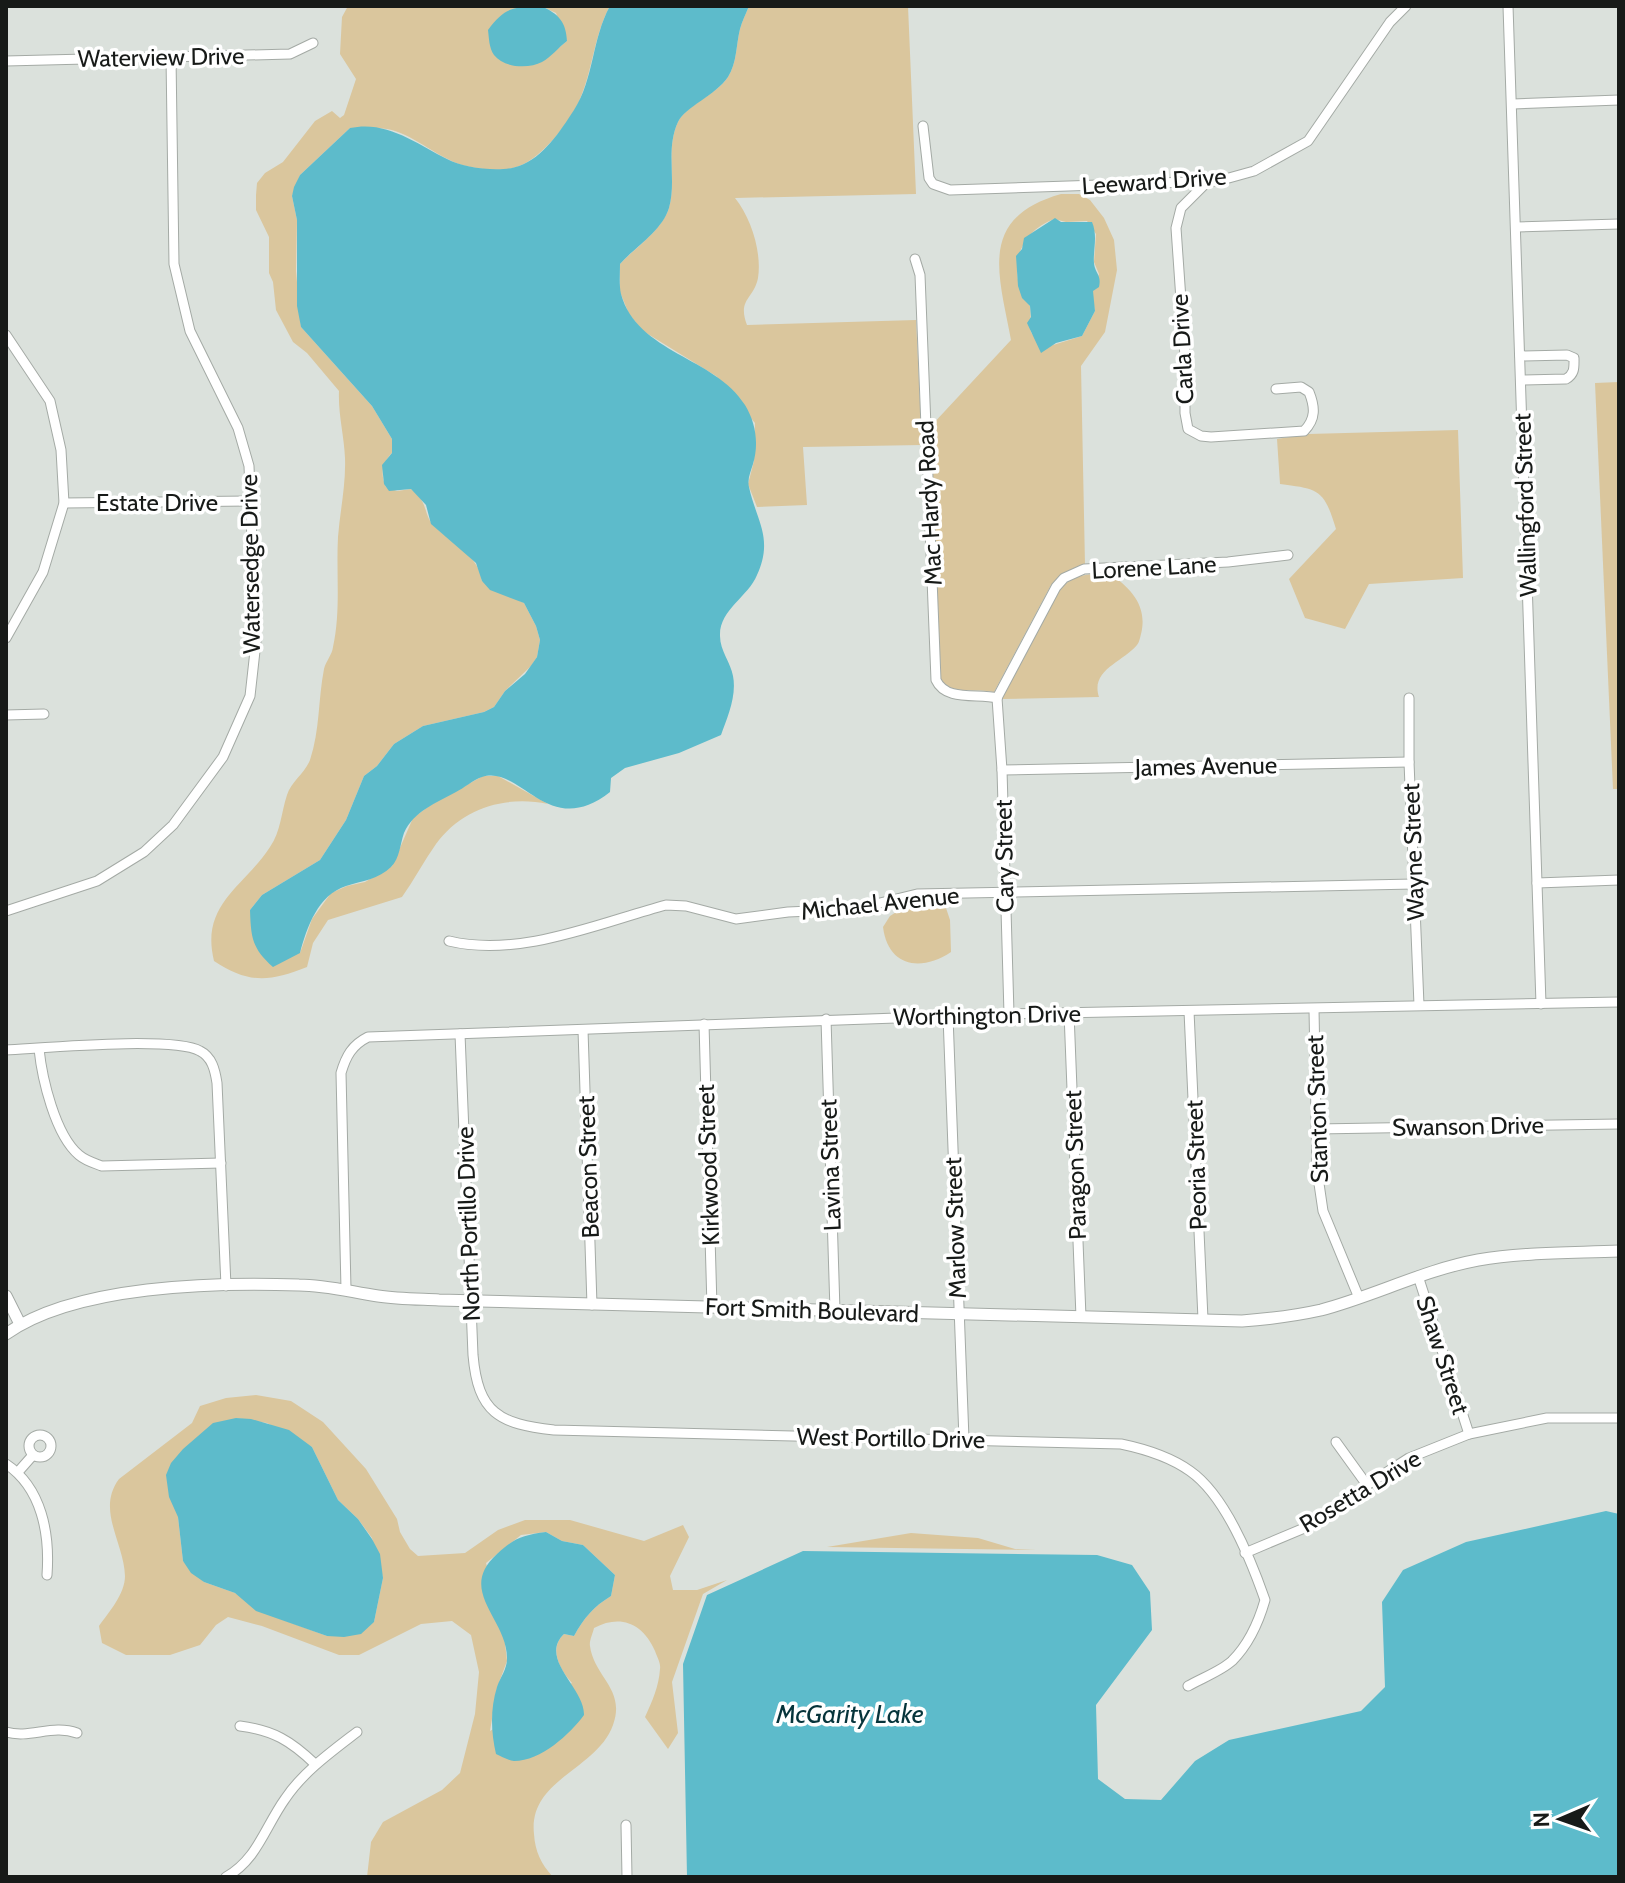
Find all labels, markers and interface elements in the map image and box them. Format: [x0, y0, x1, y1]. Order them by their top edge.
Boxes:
street label: Waterview Drive [77, 41, 245, 73]
street label: Leeward Drive [1081, 161, 1227, 201]
street label: Carla Drive [1165, 293, 1199, 405]
street label: Wallingford Street [1507, 413, 1543, 597]
street label: Mac Hardy Road [910, 420, 948, 586]
street label: Watersedge Drive [234, 474, 266, 654]
street label: Estate Drive [96, 488, 218, 517]
street label: Lorene Lane [1091, 549, 1217, 585]
street label: James Avenue [1134, 750, 1277, 782]
street label: Wayne Street [1396, 783, 1430, 921]
street label: Cary Street [989, 799, 1019, 913]
street label: Michael Avenue [799, 880, 961, 926]
street label: Worthington Drive [893, 999, 1081, 1031]
street label: Stanton Street [1300, 1034, 1334, 1184]
street label: Kirkwood Street [691, 1084, 725, 1246]
street label: Paragon Street [1058, 1090, 1092, 1240]
street label: Beacon Street [571, 1095, 605, 1239]
street label: Lavina Street [813, 1099, 847, 1231]
street label: Peoria Street [1179, 1099, 1213, 1231]
street label: Swanson Drive [1392, 1110, 1544, 1142]
street label: North Portillo Drive [450, 1126, 486, 1322]
street label: Marlow Street [938, 1157, 972, 1299]
street label: Fort Smith Boulevard [705, 1292, 919, 1328]
street label: Shaw Street [1410, 1292, 1476, 1418]
street label: West Portillo Drive [797, 1422, 985, 1454]
street label: Rosetta Drive [1294, 1443, 1426, 1539]
water label: McGarity Lake [775, 1698, 924, 1730]
north arrow [1521, 1779, 1601, 1859]
text: N [1528, 1811, 1555, 1828]

